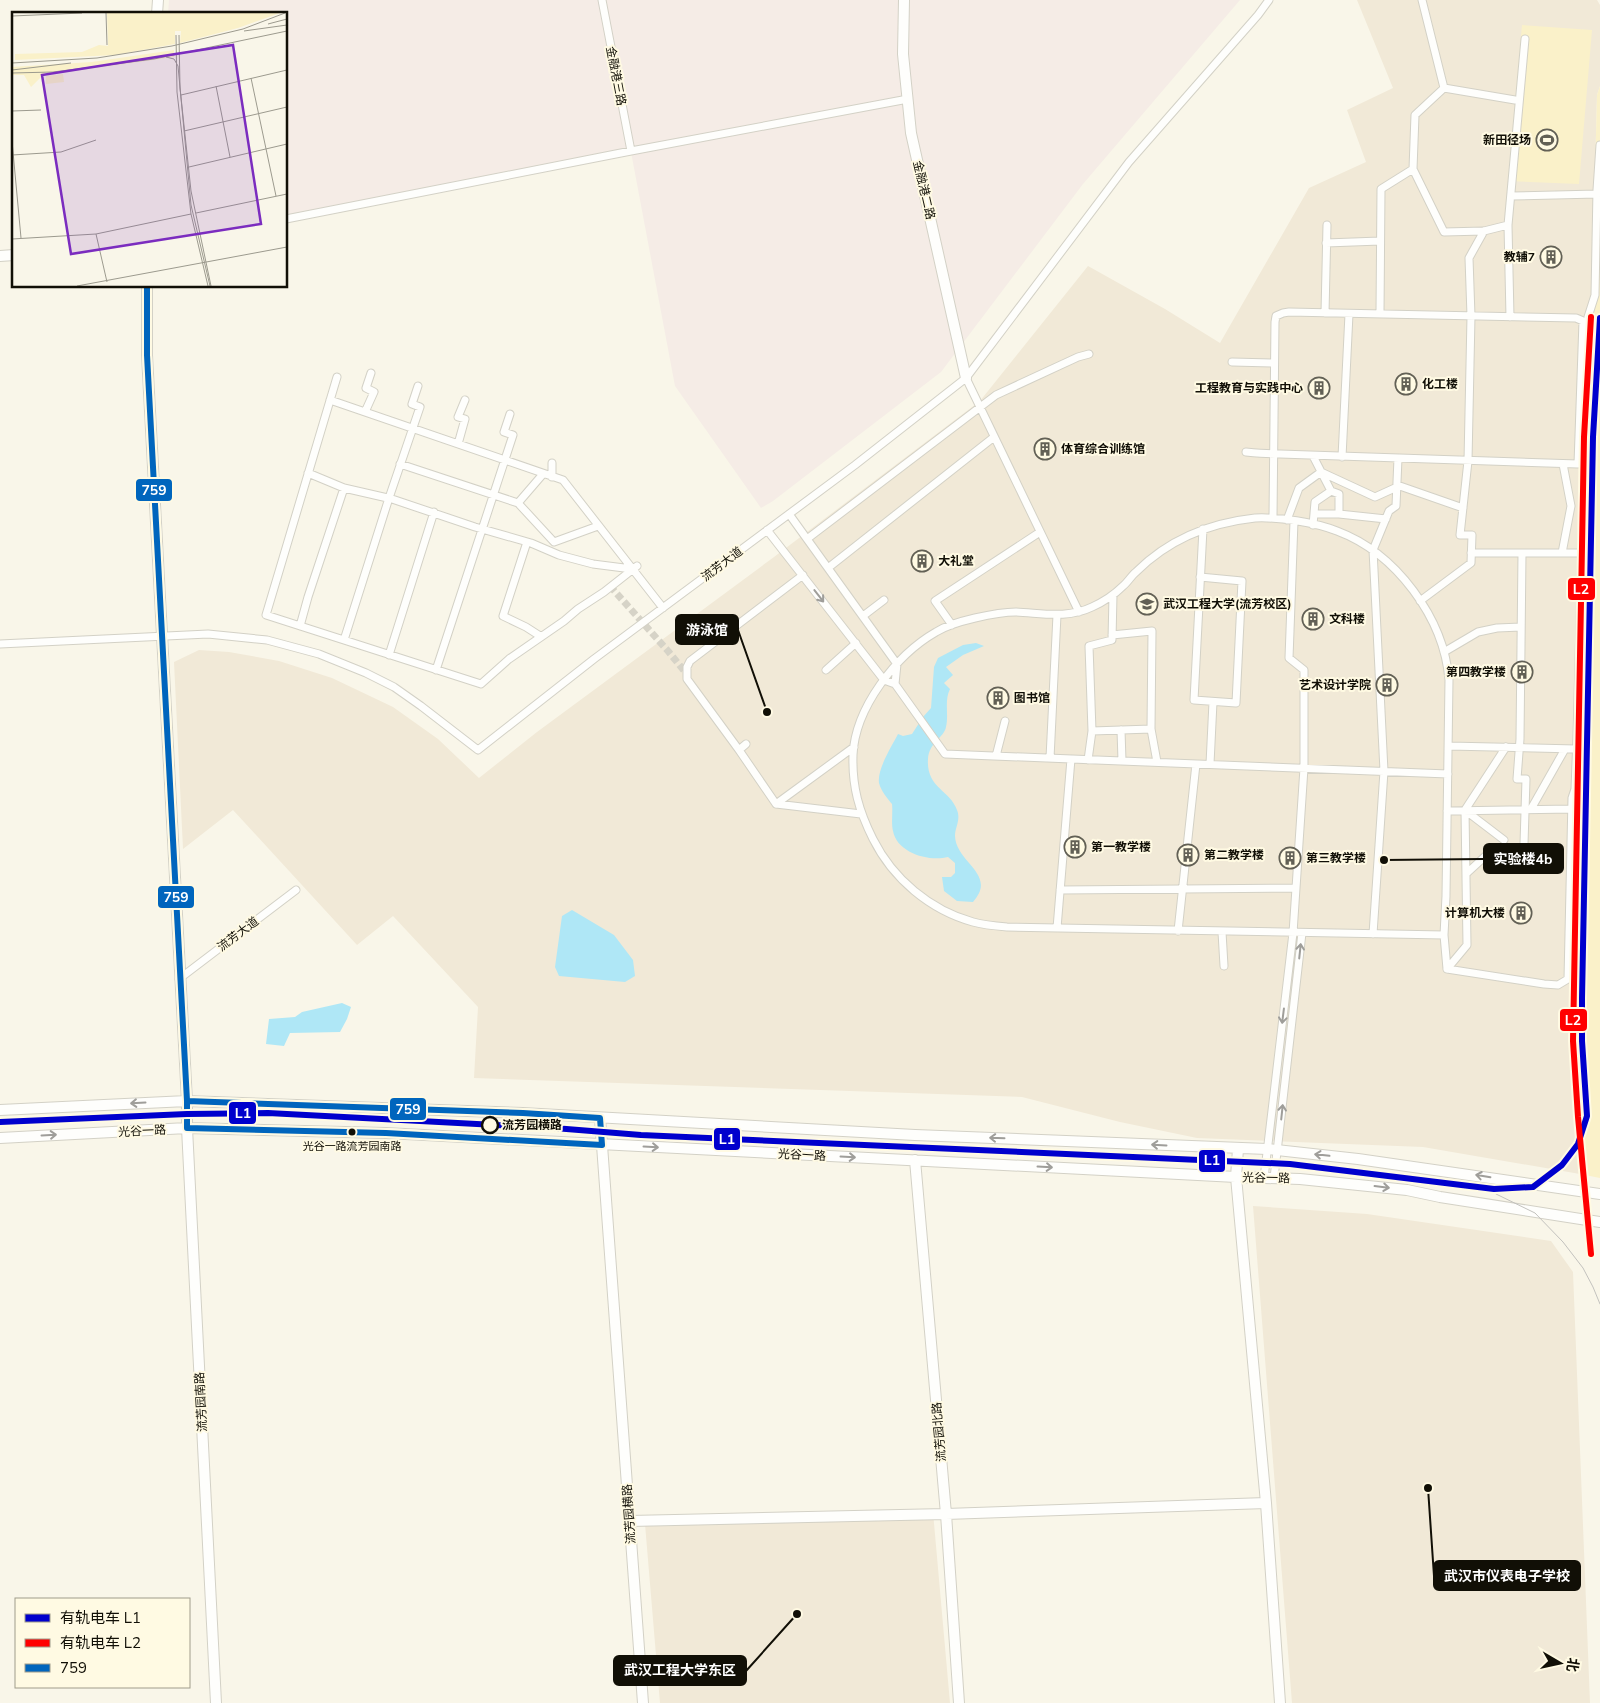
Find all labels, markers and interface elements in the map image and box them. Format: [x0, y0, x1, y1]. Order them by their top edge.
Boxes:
inset map [12, 12, 288, 288]
street label: 金融港三路 [602, 45, 630, 107]
sports icon: 新田径场 [1535, 128, 1559, 152]
place label: 新田径场 [1483, 132, 1531, 148]
street label: 金融港二路 [909, 159, 939, 221]
building icon: 教辅7 [1539, 245, 1563, 269]
place label: 教辅7 [1504, 249, 1535, 265]
building icon: 化工楼 [1394, 372, 1418, 396]
building icon: 工程教育与实践中心 [1307, 376, 1331, 400]
place label: 化工楼 [1422, 376, 1458, 392]
place label: 工程教育与实践中心 [1195, 380, 1303, 396]
building icon: 体育综合训练馆 [1033, 437, 1057, 461]
place label: 体育综合训练馆 [1061, 441, 1145, 457]
line badge: 759 [135, 478, 173, 502]
text: 759 [141, 481, 167, 500]
street label: 流芳大道 [698, 543, 746, 585]
building icon: 大礼堂 [910, 549, 934, 573]
place label: 大礼堂 [938, 553, 974, 569]
line badge: L2 [1567, 577, 1596, 601]
text: L2 [1573, 580, 1589, 599]
one-way arrow [814, 589, 824, 603]
school or university icon: 武汉工程大学(流芳校区) [1135, 592, 1159, 616]
place label: 武汉工程大学(流芳校区) [1163, 596, 1292, 612]
building icon: 文科楼 [1301, 607, 1325, 631]
place label: 文科楼 [1329, 611, 1365, 627]
callout: 游泳馆 [676, 615, 738, 644]
text: 游泳馆 [686, 621, 728, 640]
building icon: 第四教学楼 [1510, 660, 1534, 684]
place label: 第四教学楼 [1446, 664, 1506, 680]
building icon: 艺术设计学院 [1375, 673, 1399, 697]
place label: 艺术设计学院 [1299, 677, 1371, 693]
building icon: 图书馆 [986, 686, 1010, 710]
place label: 图书馆 [1014, 690, 1050, 706]
building icon: 第一教学楼 [1063, 835, 1087, 859]
place label: 第一教学楼 [1091, 839, 1151, 855]
building icon: 第二教学楼 [1176, 843, 1200, 867]
callout: 实验楼4b [1484, 844, 1563, 873]
building icon: 第三教学楼 [1278, 846, 1302, 870]
place label: 第二教学楼 [1204, 847, 1264, 863]
place label: 第三教学楼 [1306, 850, 1366, 866]
text: 实验楼4b [1494, 850, 1552, 869]
line badge: 759 [157, 885, 195, 909]
text: 759 [163, 888, 189, 907]
building icon: 计算机大楼 [1509, 901, 1533, 925]
place label: 计算机大楼 [1445, 905, 1505, 921]
street label: 流芳大道 [214, 913, 262, 955]
one-way arrow [1295, 943, 1305, 959]
one-way arrow [1278, 1008, 1288, 1024]
line badge: L2 [1559, 1008, 1588, 1032]
text: L2 [1565, 1011, 1581, 1030]
line badge: 759 [389, 1097, 427, 1121]
one-way arrow [131, 1099, 147, 1108]
text: 759 [395, 1100, 421, 1119]
line badge: L1 [228, 1101, 257, 1125]
text: L1 [235, 1104, 251, 1123]
one-way arrow [1277, 1104, 1287, 1120]
marker: 流芳园横路 [481, 1116, 499, 1134]
place label: 流芳园横路 [502, 1117, 562, 1133]
street label: 光谷一路 [118, 1122, 166, 1140]
marker: 光谷一路流芳园南路 [347, 1127, 357, 1137]
line badge: L1 [713, 1127, 741, 1151]
text: L1 [719, 1130, 735, 1149]
one-way arrow [40, 1131, 56, 1140]
one-way arrow [989, 1133, 1006, 1143]
place label: 光谷一路流芳园南路 [303, 1139, 402, 1154]
one-way arrow [1152, 1141, 1168, 1150]
one-way arrow [643, 1143, 659, 1152]
street label: 光谷一路 [778, 1146, 826, 1164]
line badge: L1 [1198, 1149, 1226, 1173]
one-way arrow [1314, 1150, 1330, 1160]
text: L1 [1204, 1151, 1220, 1170]
one-way arrow [840, 1152, 856, 1162]
one-way arrow [1037, 1163, 1053, 1172]
street label: 光谷一路 [1242, 1170, 1290, 1186]
one-way arrow [1475, 1171, 1491, 1181]
one-way arrow [1374, 1182, 1390, 1192]
street label: 流芳园南路 [191, 1372, 211, 1432]
street label: 流芳园北路 [928, 1401, 950, 1463]
street label: 流芳园横路 [619, 1484, 639, 1544]
callout: 武汉市仪表电子学校 [1434, 1561, 1580, 1590]
text: 武汉市仪表电子学校 [1444, 1567, 1570, 1586]
legend [15, 1598, 190, 1688]
text: 有轨电车 L1 [60, 1608, 141, 1628]
text: 有轨电车 L2 [60, 1633, 141, 1653]
north arrow [1535, 1638, 1585, 1688]
callout: 武汉工程大学东区 [614, 1656, 746, 1685]
text: 北 [1562, 1657, 1583, 1673]
text: 759 [60, 1658, 87, 1678]
text: 武汉工程大学东区 [624, 1661, 736, 1680]

